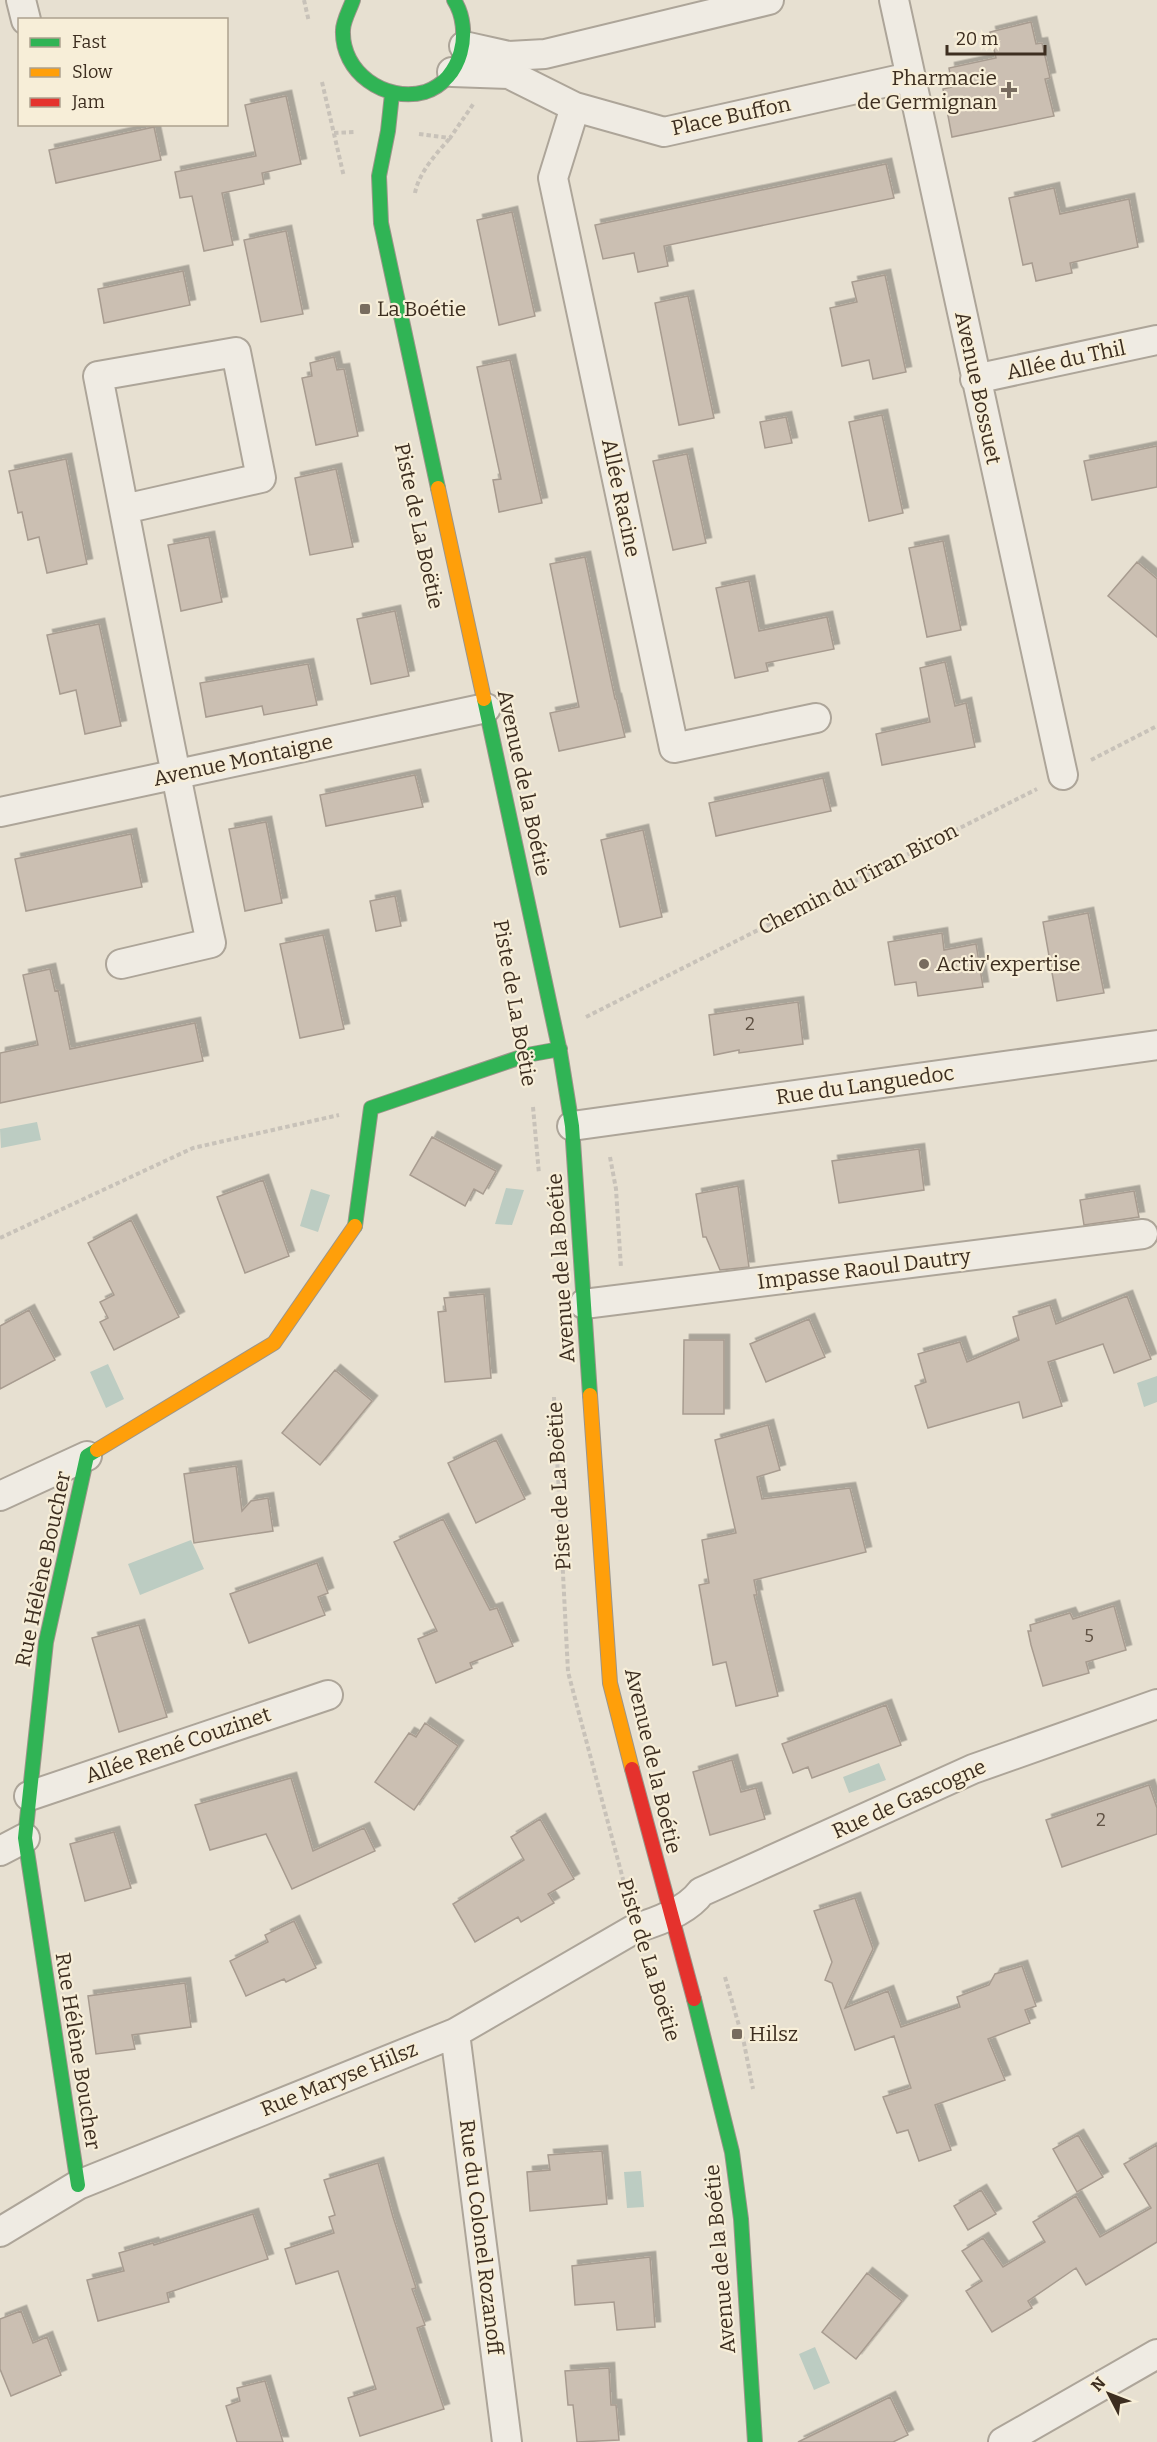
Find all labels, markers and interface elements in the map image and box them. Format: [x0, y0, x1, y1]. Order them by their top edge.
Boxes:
legend [18, 18, 228, 126]
scale bar [947, 18, 1044, 56]
text: 20 m [956, 28, 998, 50]
text: Fast [72, 31, 107, 53]
text: Slow [72, 61, 113, 83]
place label: Pharmacie de Germignan [857, 65, 997, 115]
marker: Pharmacie de Germignan [1002, 83, 1016, 97]
text: Jam [71, 91, 105, 113]
street label: Place Buffon [669, 91, 793, 141]
place label: La Boétie [377, 296, 466, 322]
marker: La Boétie [358, 302, 372, 316]
street label: Avenue Bossuet [949, 309, 1007, 467]
street label: Allée du Thil [1004, 335, 1128, 385]
street label: Allée Racine [596, 436, 646, 560]
street label: Piste de La Boëtie [389, 441, 449, 611]
street label: Avenue de la Boétie [492, 687, 556, 879]
street label: Avenue Montaigne [151, 728, 335, 792]
street label: Chemin du Tiran Biron [754, 817, 962, 941]
street label: Piste de La Boëtie [488, 918, 542, 1088]
place label: Activ'expertise [936, 951, 1081, 977]
marker: Activ'expertise [917, 957, 931, 971]
house number: 2 [745, 1013, 755, 1035]
street label: Rue du Languedoc [774, 1060, 956, 1110]
street label: Avenue de la Boétie [541, 1172, 581, 1364]
street label: Impasse Raoul Dautry [756, 1243, 973, 1295]
street label: Piste de La Boëtie [542, 1401, 576, 1571]
street label: Rue Hélène Boucher [10, 1469, 76, 1669]
house number: 5 [1084, 1625, 1094, 1647]
street label: Avenue de la Boétie [619, 1666, 687, 1856]
street label: Allée René Couzinet [82, 1701, 274, 1789]
street label: Rue de Gascogne [828, 1753, 990, 1845]
house number: 2 [1096, 1809, 1106, 1831]
street label: Piste de La Boëtie [612, 1875, 686, 2045]
street label: Rue Hélène Boucher [50, 1951, 106, 2151]
place label: Hilsz [749, 2021, 798, 2047]
marker: Hilsz [730, 2027, 744, 2041]
street label: Rue Maryse Hilsz [257, 2036, 421, 2122]
street label: Rue du Colonel Rozanoff [454, 2118, 509, 2358]
street label: Avenue de la Boétie [699, 2163, 741, 2355]
north arrow [1079, 2364, 1139, 2424]
text: N [1087, 2373, 1109, 2395]

